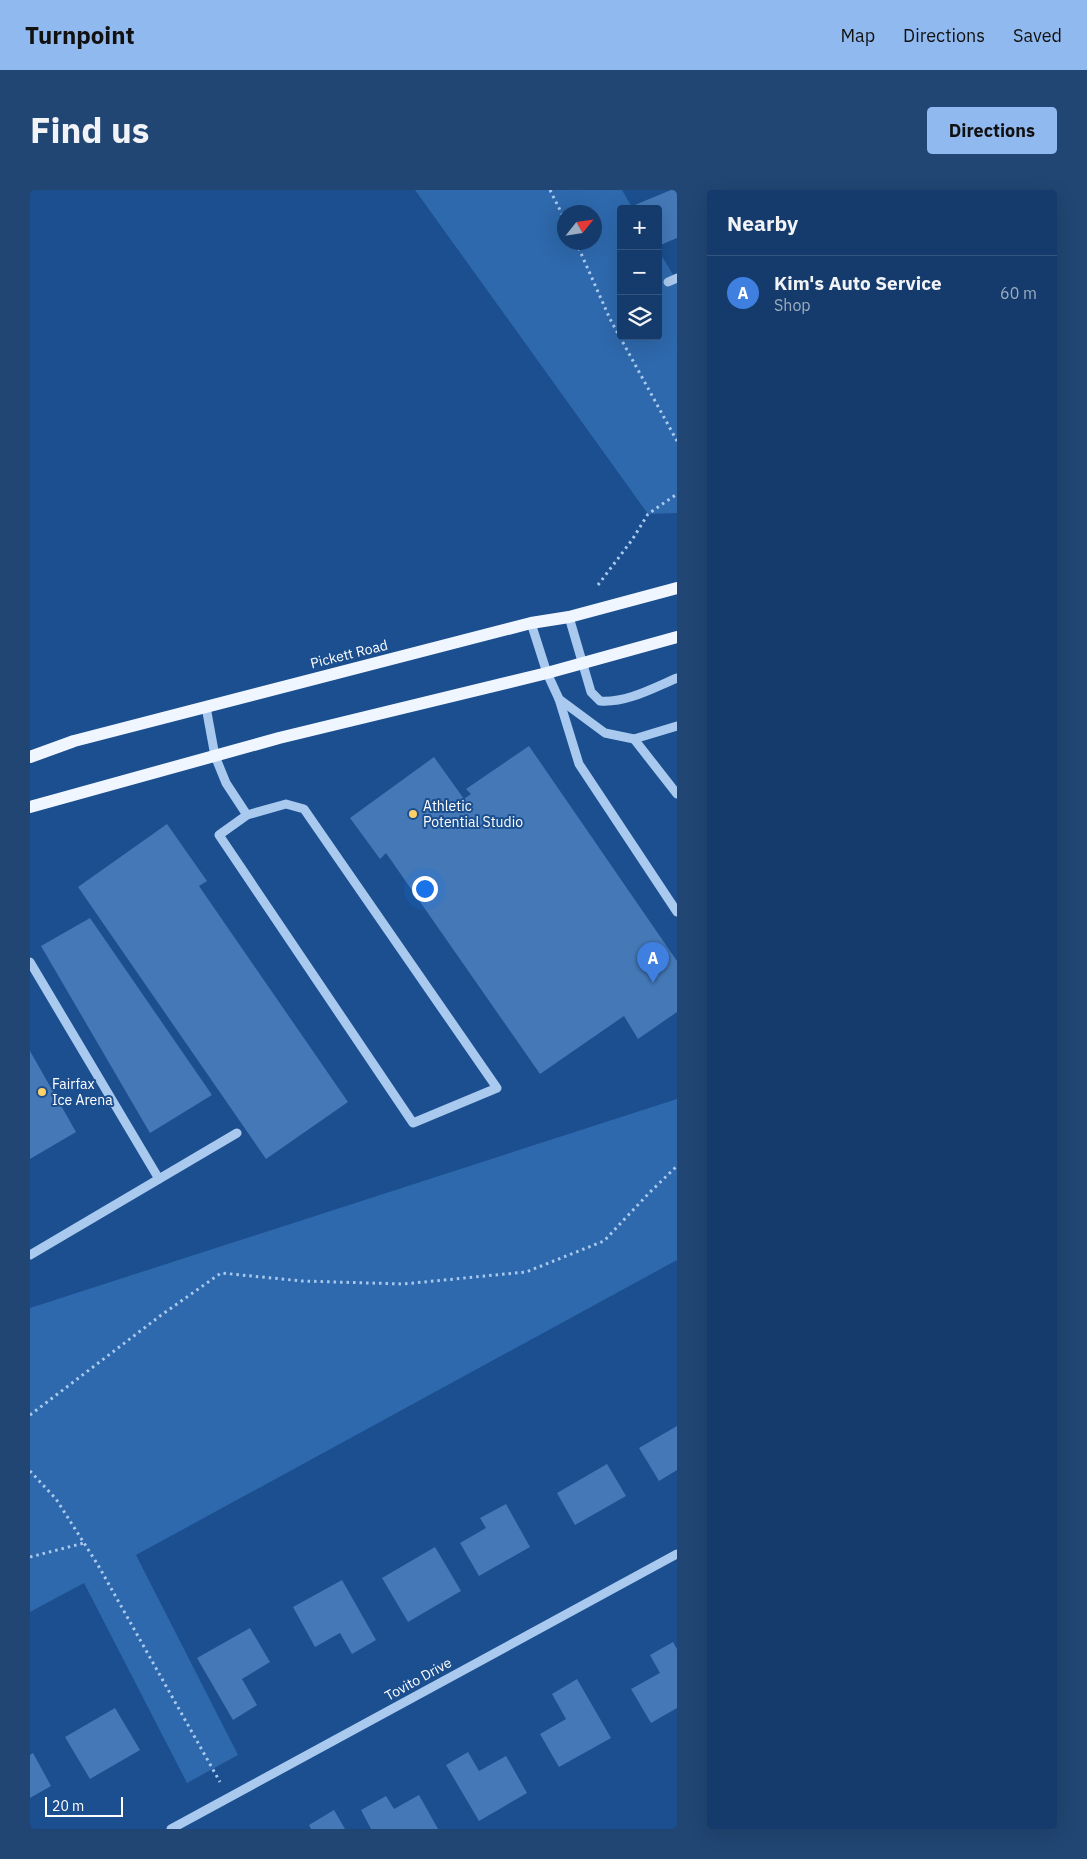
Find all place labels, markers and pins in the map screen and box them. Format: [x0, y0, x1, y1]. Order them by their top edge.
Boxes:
place label: Athletic Potential Studio [423, 797, 523, 831]
marker: Athletic Potential Studio [407, 808, 419, 820]
pin: A [637, 942, 669, 983]
place label: Fairfax Ice Arena [52, 1075, 113, 1109]
marker: Fairfax Ice Arena [36, 1086, 48, 1098]

